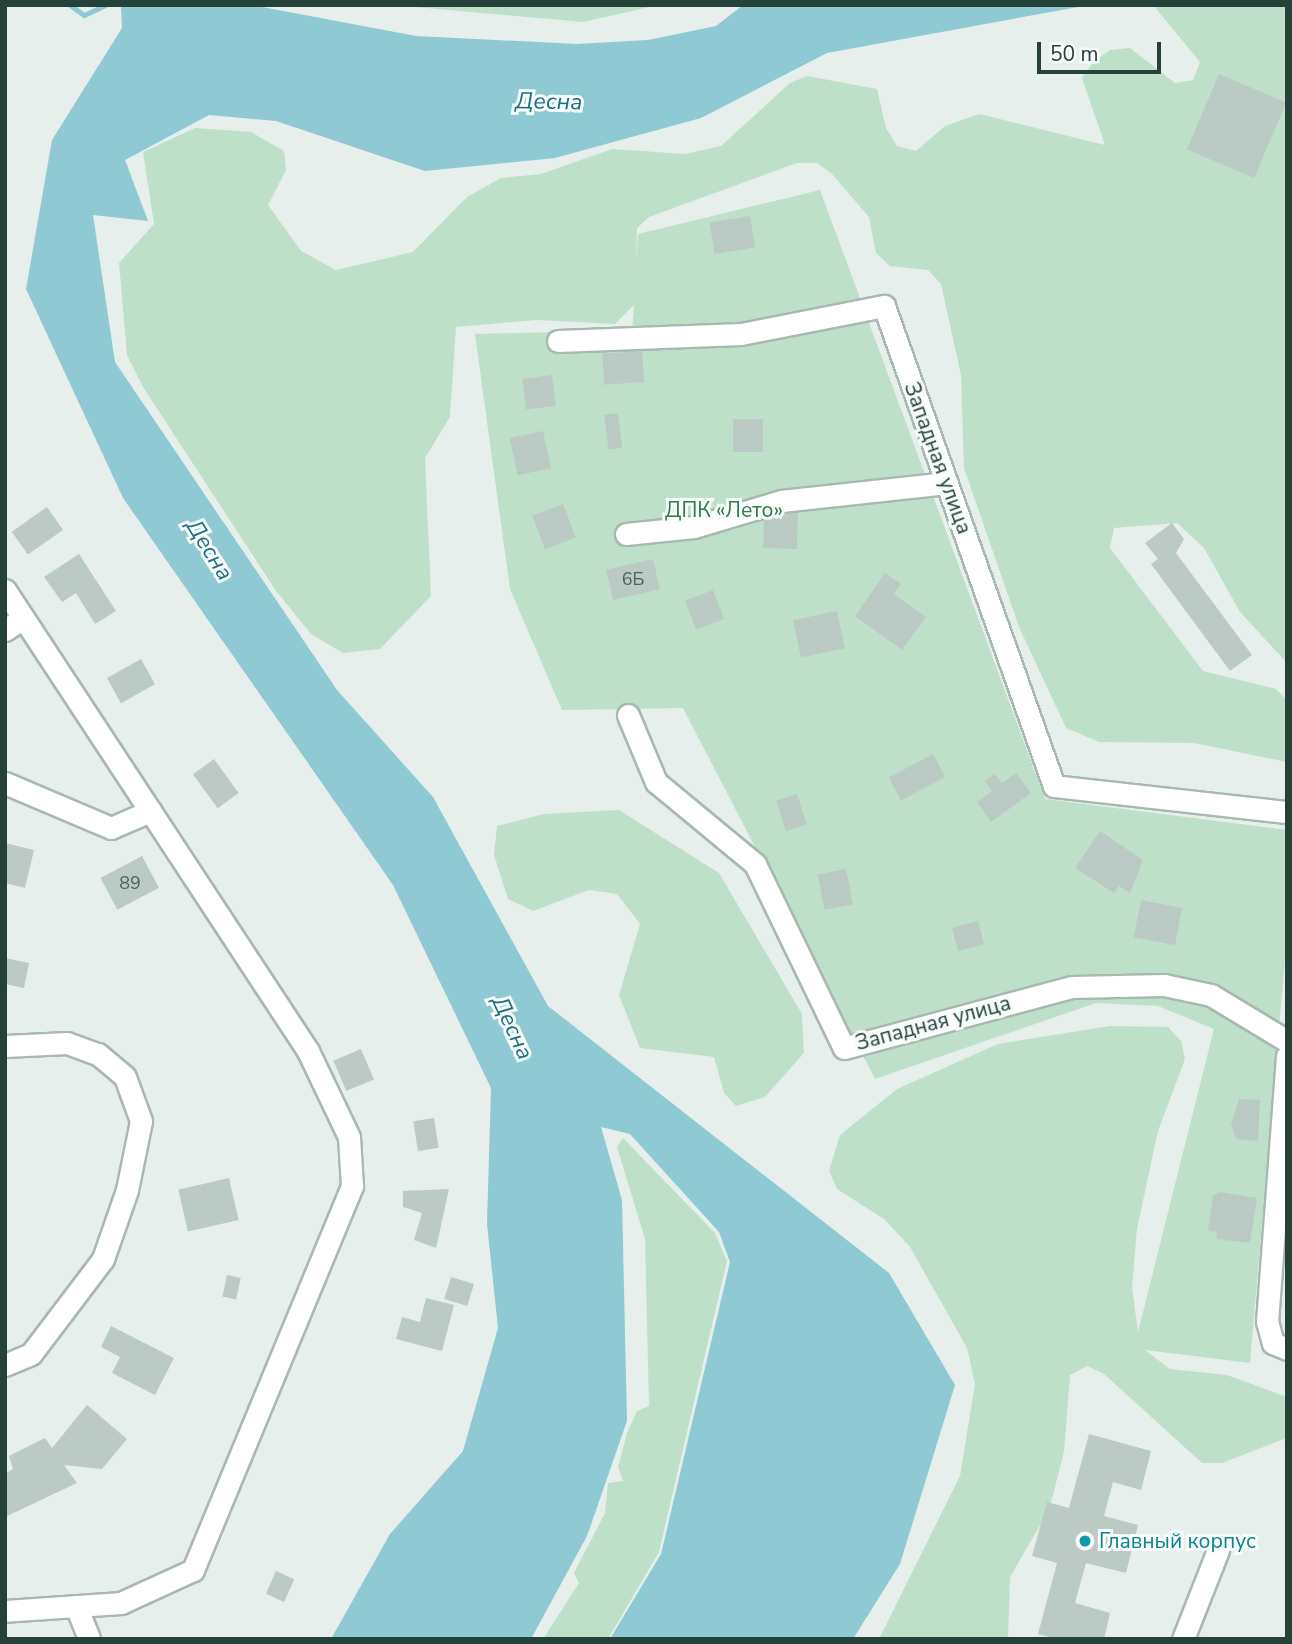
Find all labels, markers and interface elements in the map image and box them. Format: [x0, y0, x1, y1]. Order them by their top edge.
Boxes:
scale bar [1040, 28, 1164, 72]
text: 50 m [1050, 40, 1099, 68]
water label: Десна [515, 88, 583, 116]
street label: Западная улица [899, 379, 977, 537]
park label: ДПК «Лето» [665, 497, 783, 523]
water label: Десна [180, 514, 238, 586]
house number: 6Б [622, 568, 644, 590]
house number: 89 [119, 872, 141, 894]
street label: Западная улица [853, 990, 1013, 1056]
water label: Десна [485, 992, 539, 1064]
place label: Главный корпус [1099, 1528, 1256, 1554]
marker: Главный корпус [1077, 1533, 1093, 1549]

